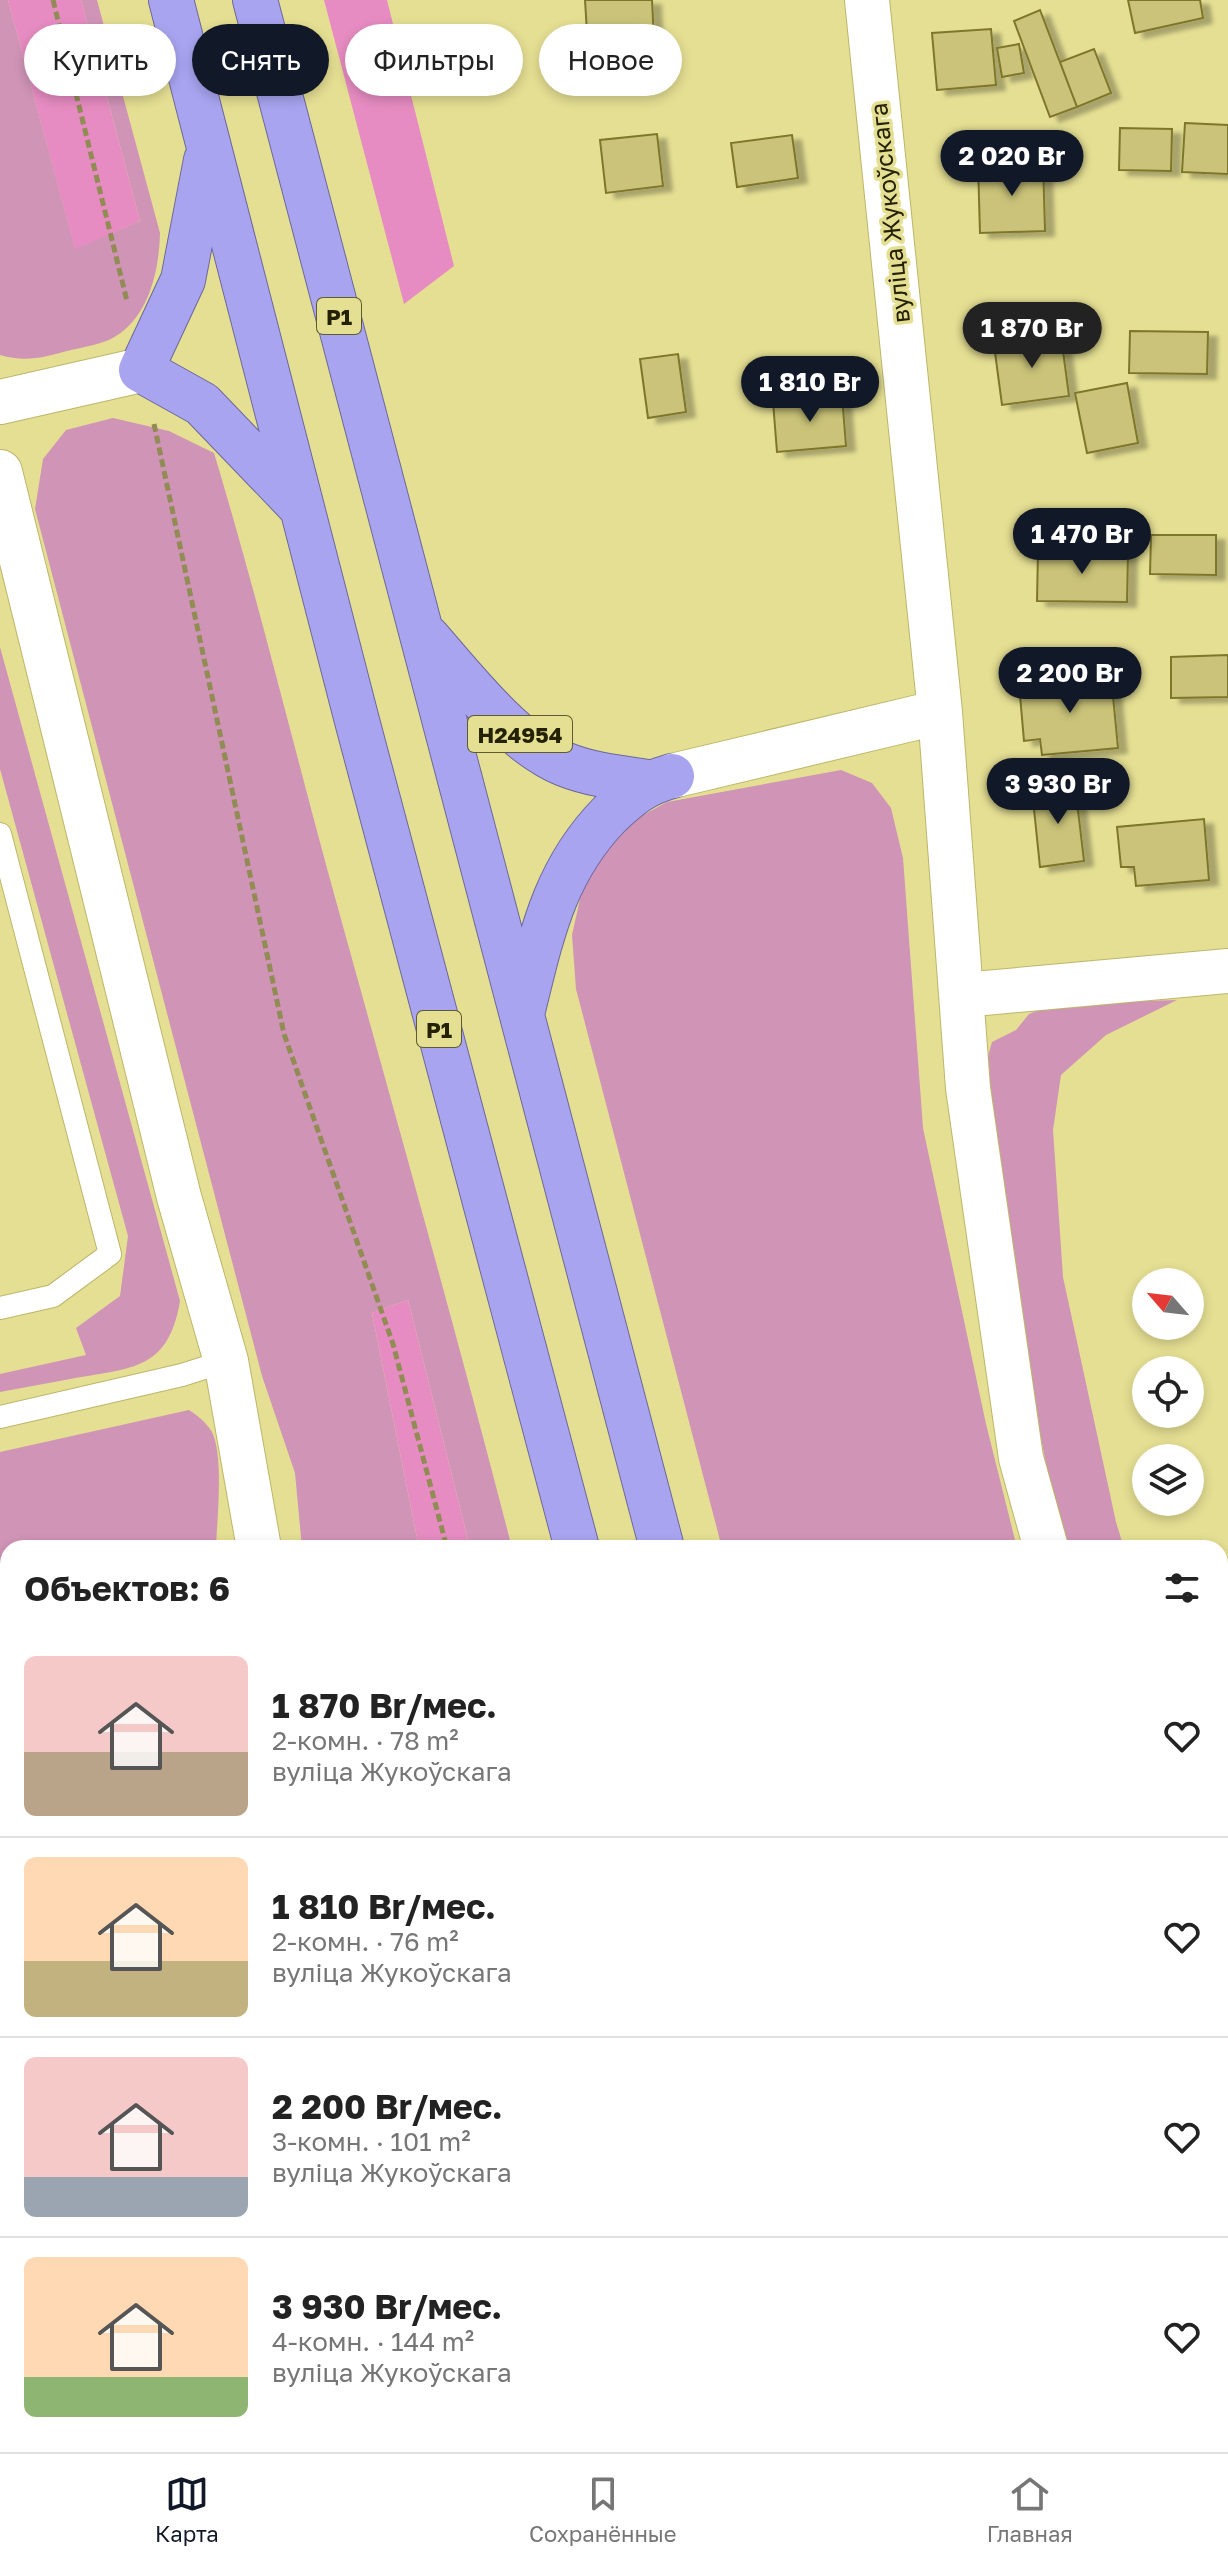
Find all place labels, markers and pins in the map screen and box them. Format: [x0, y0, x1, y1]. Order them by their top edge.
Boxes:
pin: 2 020 Br [929, 130, 1095, 198]
pin: 1 870 Br [949, 302, 1115, 370]
pin: 1 810 Br [727, 356, 893, 424]
pin: 1 470 Br [999, 508, 1165, 576]
pin: 2 200 Br [987, 647, 1153, 715]
pin: 3 930 Br [975, 758, 1141, 826]

